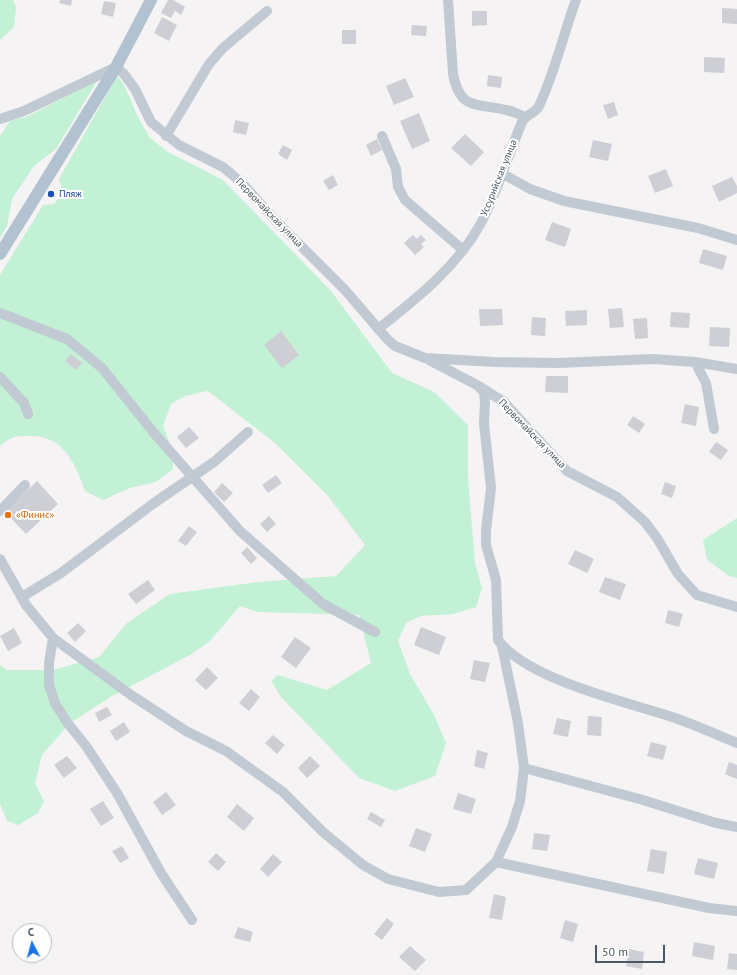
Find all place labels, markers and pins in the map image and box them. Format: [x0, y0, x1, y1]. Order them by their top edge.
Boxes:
place label: Пляж [59, 188, 82, 200]
marker: Пляж [46, 189, 56, 199]
place label: «Финис» [16, 509, 54, 521]
marker: «Финис» [3, 510, 13, 520]

